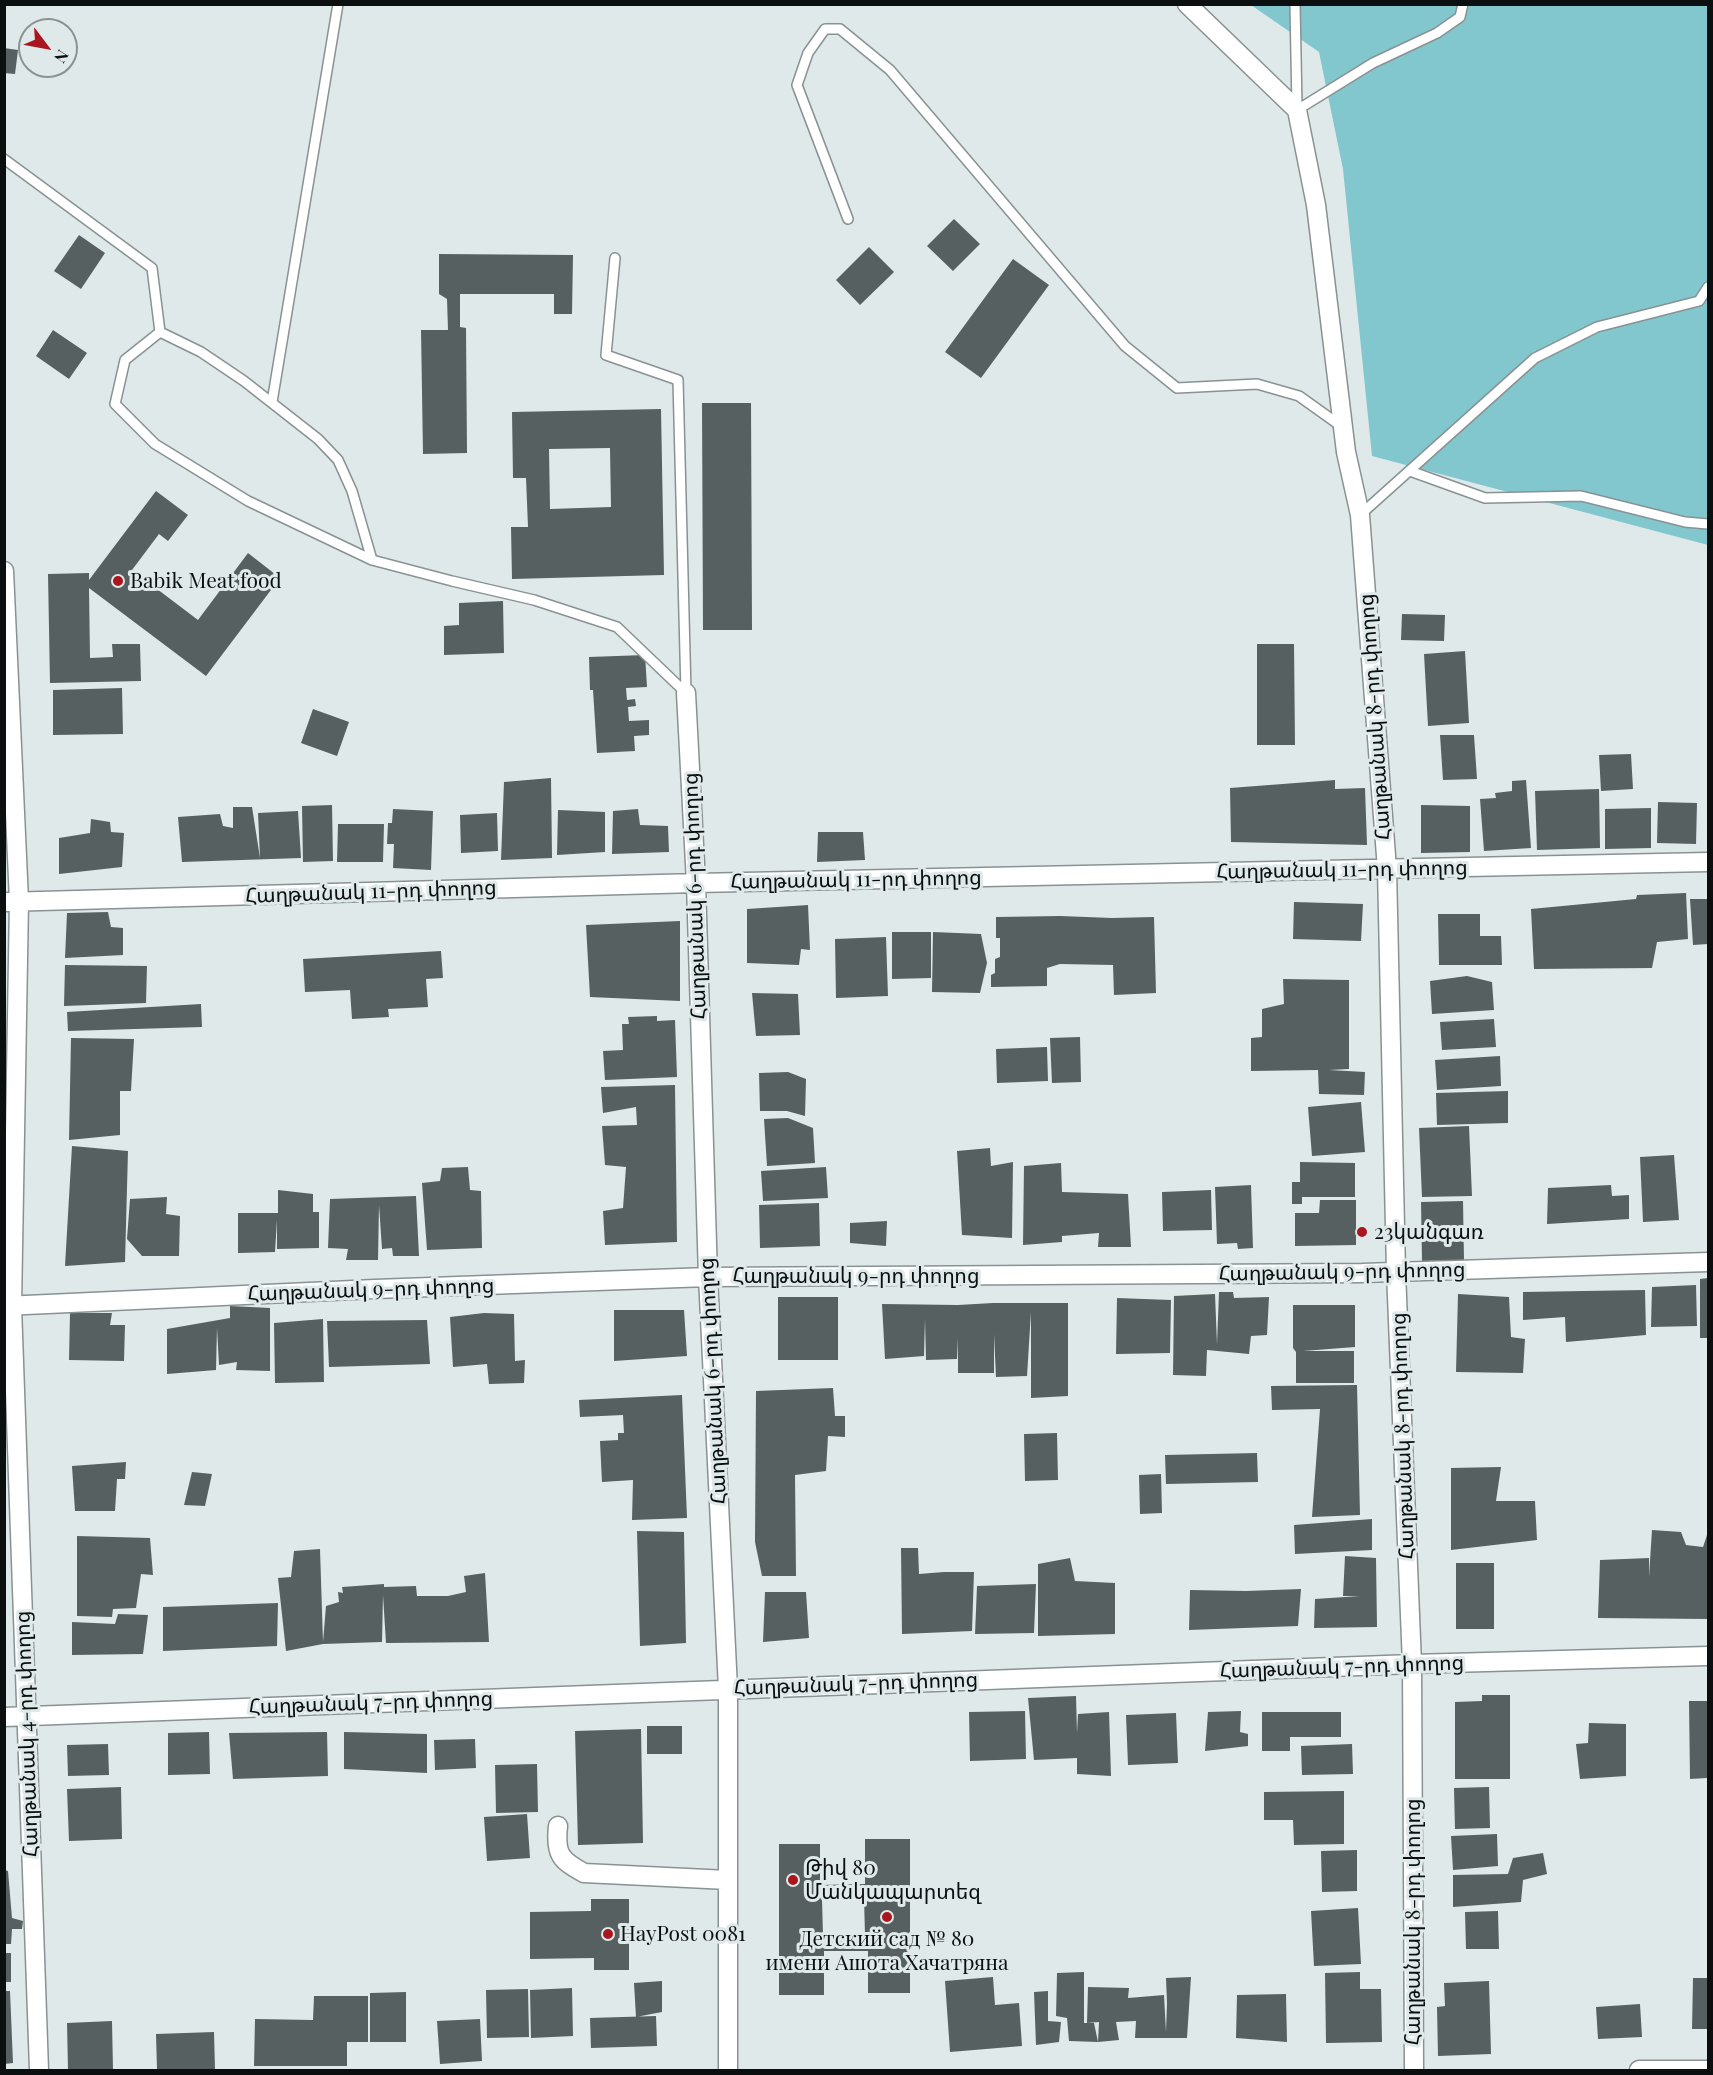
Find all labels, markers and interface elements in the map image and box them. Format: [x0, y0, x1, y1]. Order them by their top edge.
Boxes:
north arrow [18, 18, 78, 78]
text: N [50, 46, 74, 67]
place label: Babik Meat food [130, 568, 282, 594]
marker: Babik Meat food [111, 574, 125, 588]
street label: Հաղթանակ 8-րդ փողոց [1354, 593, 1396, 841]
street label: Հաղթանակ 6-րդ փողոց [678, 772, 712, 1020]
street label: Հաղթանակ 11-րդ փողոց [1216, 855, 1468, 885]
street label: Հաղթանակ 11-րդ փողոց [730, 865, 982, 895]
street label: Հաղթանակ 11-րդ փողոց [245, 875, 497, 909]
place label: 23կանգառ [1374, 1219, 1484, 1245]
marker: 23կանգառ [1355, 1225, 1369, 1239]
street label: Հաղթանակ 6-րդ փողոց [694, 1257, 732, 1505]
street label: Հաղթանակ 9-րդ փողոց [1218, 1257, 1466, 1287]
street label: Հաղթանակ 9-րդ փողոց [733, 1263, 979, 1289]
street label: Հաղթանակ 9-րդ փողոց [247, 1273, 495, 1307]
street label: Հաղթանակ 8-րդ փողոց [1386, 1312, 1420, 1560]
street label: Հաղթանակ 4-րդ փողոց [10, 1610, 44, 1858]
street label: Հաղթանակ 7-րդ փողոց [1219, 1650, 1465, 1684]
street label: Հաղթանակ 7-րդ փողոց [733, 1667, 979, 1701]
street label: Հաղթանակ 7-րդ փողոց [248, 1686, 494, 1720]
street label: Հաղթանակ 8-րդ փողոց [1400, 1798, 1426, 2046]
place label: Թիվ 80 Մանկապարտեզ [805, 1855, 981, 1905]
marker: Թիվ 80 Մանկապարտեզ [786, 1873, 800, 1887]
marker: Детский сад № 80 имени Ашота Хачатряна [880, 1910, 894, 1924]
place label: HayPost 0081 [620, 1921, 746, 1947]
place label: Детский сад № 80 имени Ашота Хачатряна [765, 1926, 1009, 1976]
marker: HayPost 0081 [601, 1927, 615, 1941]

